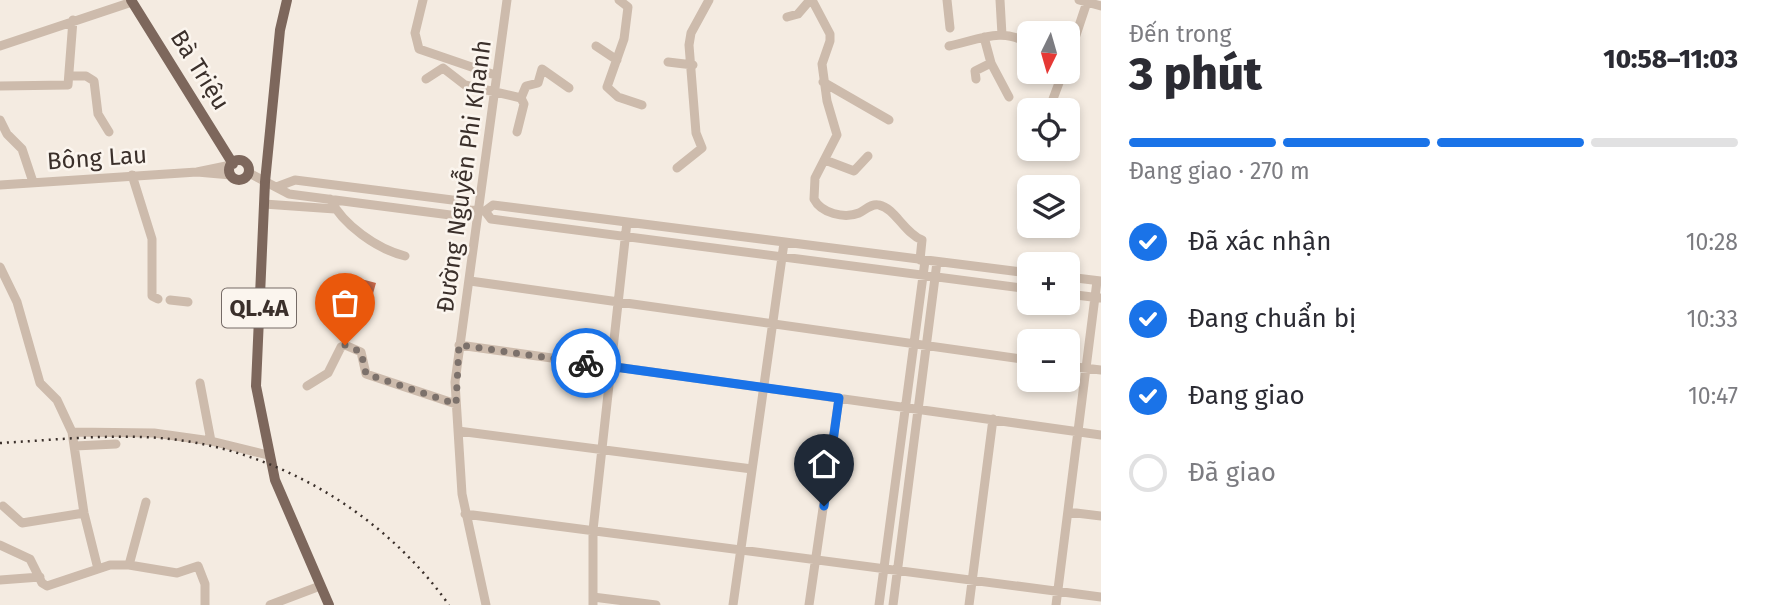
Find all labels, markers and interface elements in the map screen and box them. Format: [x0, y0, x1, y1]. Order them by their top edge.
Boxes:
text: Đến trong [1129, 20, 1232, 48]
north arrow [1017, 21, 1080, 84]
map controls [1017, 21, 1080, 392]
street label: Bà Triệu [165, 25, 235, 115]
street label: Đường Nguyễn Phi Khanh [431, 38, 497, 314]
text: 10:58–11:03 [1603, 44, 1738, 75]
text: 3 phút [1129, 46, 1262, 101]
button: locate [1017, 98, 1080, 161]
street label: Bông Lau [46, 141, 148, 175]
text: Đang giao · 270 m [1129, 157, 1310, 185]
button: layers [1017, 175, 1080, 238]
icon: check [1129, 223, 1167, 261]
text: Đã xác nhận [1188, 226, 1331, 257]
text: 10:28 [1686, 228, 1738, 256]
button: + [1017, 252, 1080, 315]
pin [315, 273, 375, 345]
icon: bag [326, 284, 364, 322]
road number: QL.4A [222, 288, 296, 328]
icon: check [1129, 300, 1167, 338]
text: Đang chuẩn bị [1188, 303, 1356, 334]
text: 10:33 [1687, 305, 1738, 333]
courier [551, 328, 621, 398]
button: − [1017, 329, 1080, 392]
icon: bike [567, 344, 605, 382]
icon: check [1129, 377, 1167, 415]
text: Đang giao [1188, 380, 1305, 411]
text: 10:47 [1688, 382, 1738, 410]
pin [794, 434, 854, 506]
icon: home [805, 445, 843, 483]
text: Đã giao [1188, 457, 1276, 488]

